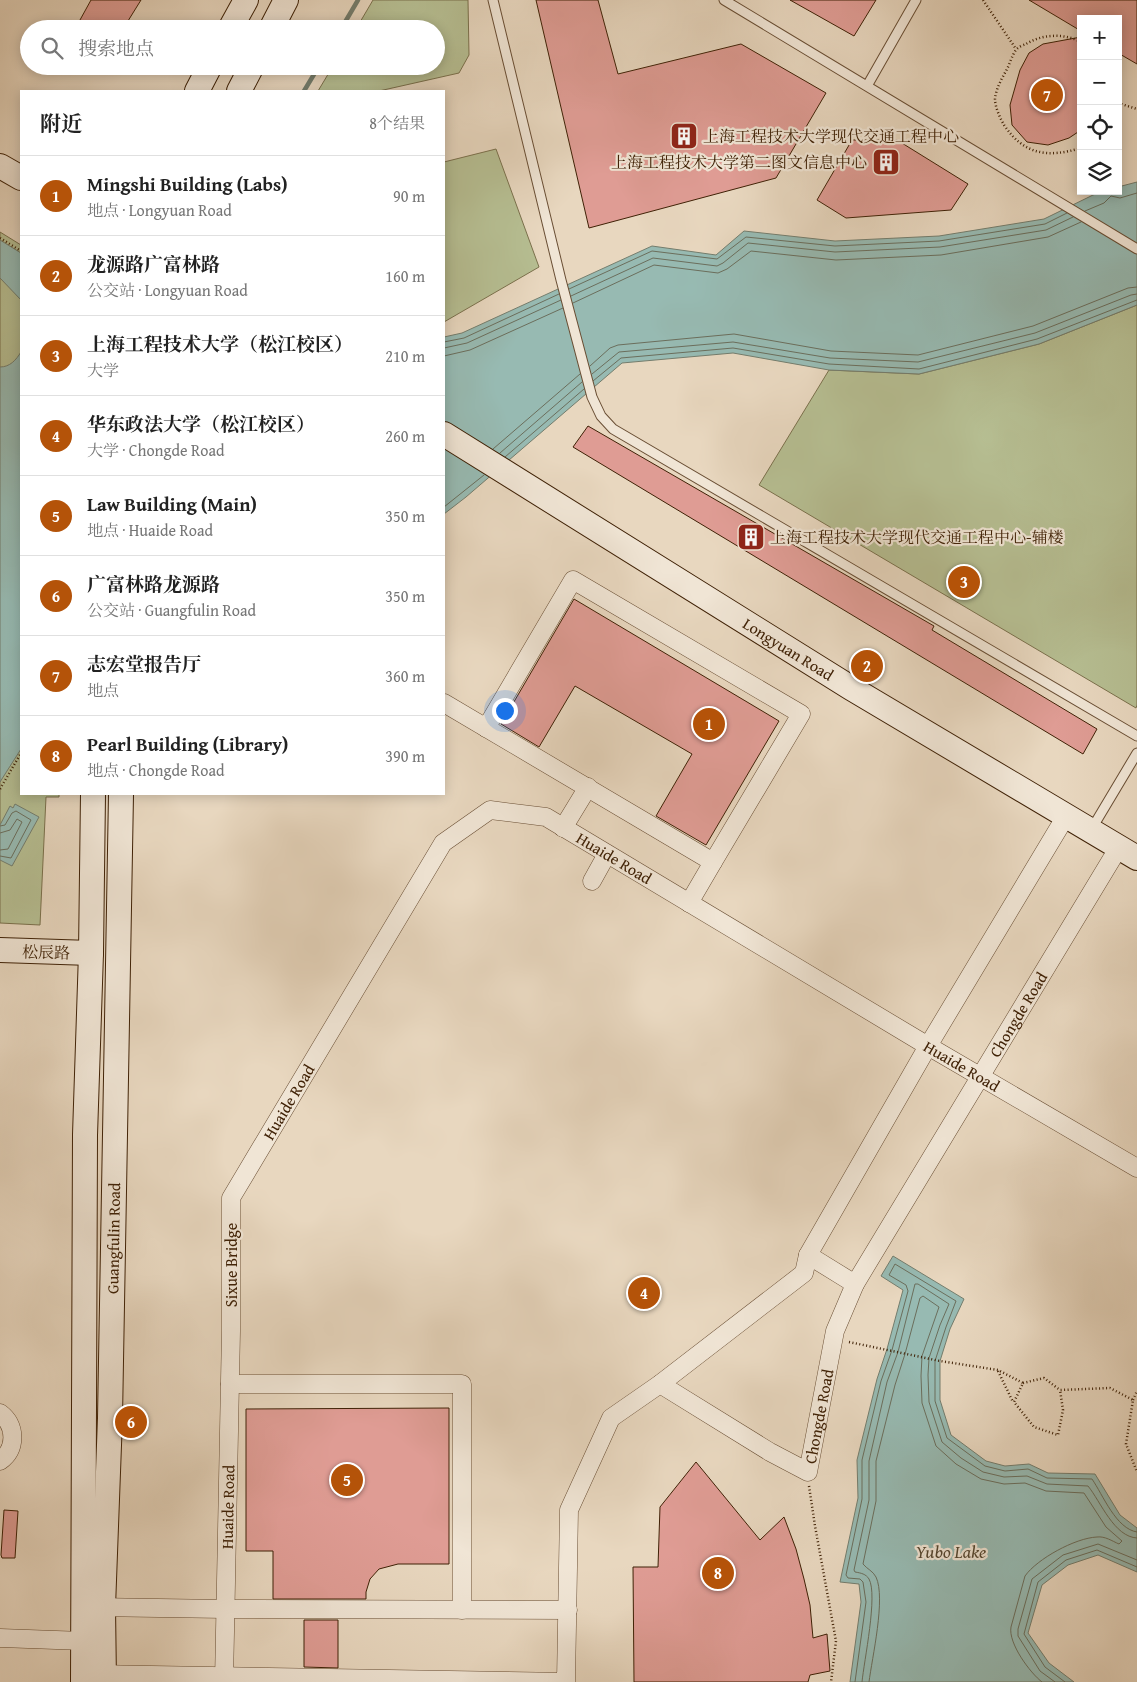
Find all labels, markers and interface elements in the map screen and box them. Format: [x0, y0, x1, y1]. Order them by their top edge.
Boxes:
map controls [1077, 15, 1122, 195]
button: + [1077, 15, 1122, 60]
search box [20, 20, 445, 75]
icon: search [38, 34, 66, 62]
text: 搜索地点 [78, 34, 154, 62]
button: − [1077, 60, 1122, 105]
pin: 7 [1031, 76, 1063, 114]
button: locate [1077, 105, 1122, 150]
text: 附近 [40, 108, 82, 139]
text: 8个结果 [369, 111, 425, 135]
building icon: 上海工程技术大学现代交通工程中心 [669, 121, 699, 151]
place label: 上海工程技术大学现代交通工程中心 [703, 124, 959, 148]
building icon: 上海工程技术大学第二图文信息中心 [871, 147, 901, 177]
place label: 上海工程技术大学第二图文信息中心 [611, 150, 867, 174]
button: layers [1077, 150, 1122, 195]
text: Mingshi Building (Labs) [87, 170, 288, 198]
text: 1 [52, 184, 60, 208]
text: 90 m [393, 184, 425, 208]
text: 地点 · Longyuan Road [87, 198, 232, 222]
text: 龙源路广富林路 [87, 250, 220, 278]
text: 2 [52, 264, 60, 288]
text: 160 m [385, 264, 425, 288]
text: 公交站 · Longyuan Road [87, 278, 248, 302]
text: 上海工程技术大学（松江校区） [87, 330, 353, 358]
text: 3 [52, 344, 60, 368]
text: 210 m [385, 344, 425, 368]
text: 大学 [87, 358, 119, 382]
text: 华东政法大学（松江校区） [87, 410, 315, 438]
text: 4 [52, 424, 60, 448]
text: 260 m [385, 424, 425, 448]
text: 大学 · Chongde Road [87, 438, 225, 462]
text: Law Building (Main) [87, 490, 257, 518]
text: 5 [52, 504, 60, 528]
text: 350 m [385, 504, 425, 528]
text: 地点 · Huaide Road [87, 518, 213, 542]
building icon: 上海工程技术大学现代交通工程中心-辅楼 [736, 522, 766, 552]
place label: 上海工程技术大学现代交通工程中心-辅楼 [770, 525, 1064, 549]
pin: 3 [948, 563, 980, 601]
text: 广富林路龙源路 [87, 570, 220, 598]
text: 6 [52, 584, 60, 608]
text: 350 m [385, 584, 425, 608]
text: 公交站 · Guangfulin Road [87, 598, 256, 622]
street label: Longyuan Road [738, 611, 839, 687]
pin: 2 [851, 647, 883, 685]
text: 志宏堂报告厅 [87, 650, 201, 678]
text: 7 [52, 664, 60, 688]
text: 360 m [385, 664, 425, 688]
text: 地点 [87, 678, 119, 702]
your location [492, 698, 518, 724]
pin: 1 [693, 705, 725, 743]
text: Pearl Building (Library) [87, 730, 288, 758]
text: 8 [52, 744, 60, 768]
text: 390 m [385, 744, 425, 768]
text: 地点 · Chongde Road [87, 758, 225, 782]
street label: Huaide Road [572, 826, 657, 890]
street label: 松辰路 [22, 940, 70, 964]
street label: Chongde Road [983, 967, 1053, 1062]
street label: Huaide Road [919, 1034, 1005, 1098]
street label: Huaide Road [256, 1059, 321, 1144]
street label: Guangfulin Road [100, 1182, 126, 1294]
street label: Sixue Bridge [219, 1223, 243, 1307]
pin: 4 [628, 1274, 660, 1312]
street label: Chongde Road [798, 1366, 840, 1466]
pin: 6 [115, 1403, 147, 1441]
pin: 5 [331, 1461, 363, 1499]
street label: Huaide Road [215, 1464, 240, 1549]
water label: Yubo Lake [916, 1538, 986, 1565]
pin: 8 [702, 1554, 734, 1592]

